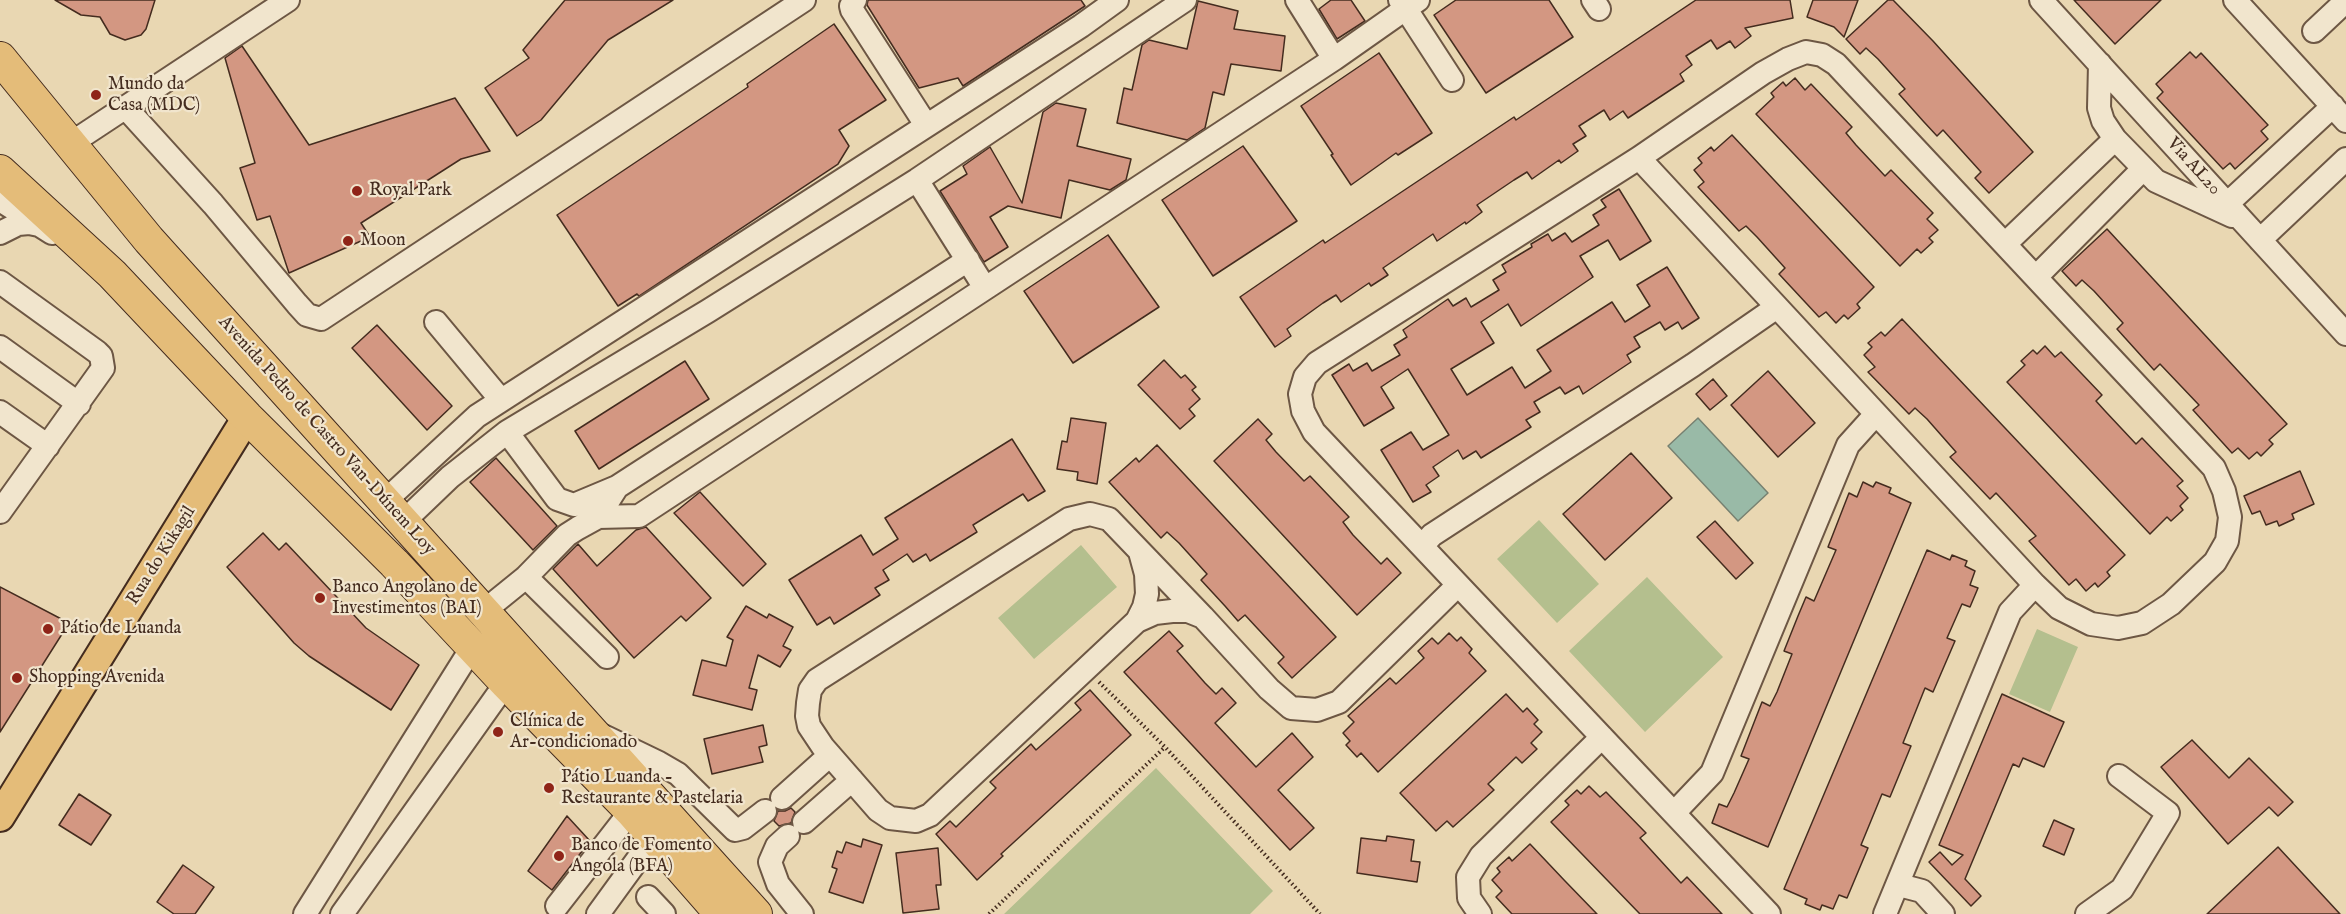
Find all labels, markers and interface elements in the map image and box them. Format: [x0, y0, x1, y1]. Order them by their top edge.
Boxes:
place label: Mundo da Casa (MDC) [108, 74, 200, 116]
marker: Mundo da Casa (MDC) [89, 88, 103, 102]
street label: Via AL20 [2161, 134, 2225, 200]
place label: Royal Park [369, 180, 452, 202]
marker: Royal Park [350, 184, 364, 198]
place label: Moon [360, 230, 406, 252]
marker: Moon [341, 234, 355, 248]
street label: Avenida Pedro de Castro Van-Dúnem Loy [213, 312, 439, 560]
street label: Rua do Kikagil [123, 503, 201, 609]
place label: Banco Angolano de Investimentos (BAI) [332, 577, 481, 620]
marker: Banco Angolano de Investimentos (BAI) [313, 591, 327, 605]
place label: Pátio de Luanda [60, 618, 181, 640]
marker: Pátio de Luanda [41, 622, 55, 636]
place label: Shopping Avenida [29, 667, 165, 689]
marker: Shopping Avenida [10, 671, 24, 685]
place label: Clínica de Ar-condicionado [510, 711, 637, 754]
marker: Clínica de Ar-condicionado [491, 725, 505, 739]
place label: Pátio Luanda - Restaurante & Pastelaria [561, 767, 743, 810]
marker: Pátio Luanda - Restaurante & Pastelaria [542, 781, 556, 795]
place label: Banco de Fomento Angola (BFA) [571, 835, 712, 878]
marker: Banco de Fomento Angola (BFA) [552, 849, 566, 863]

